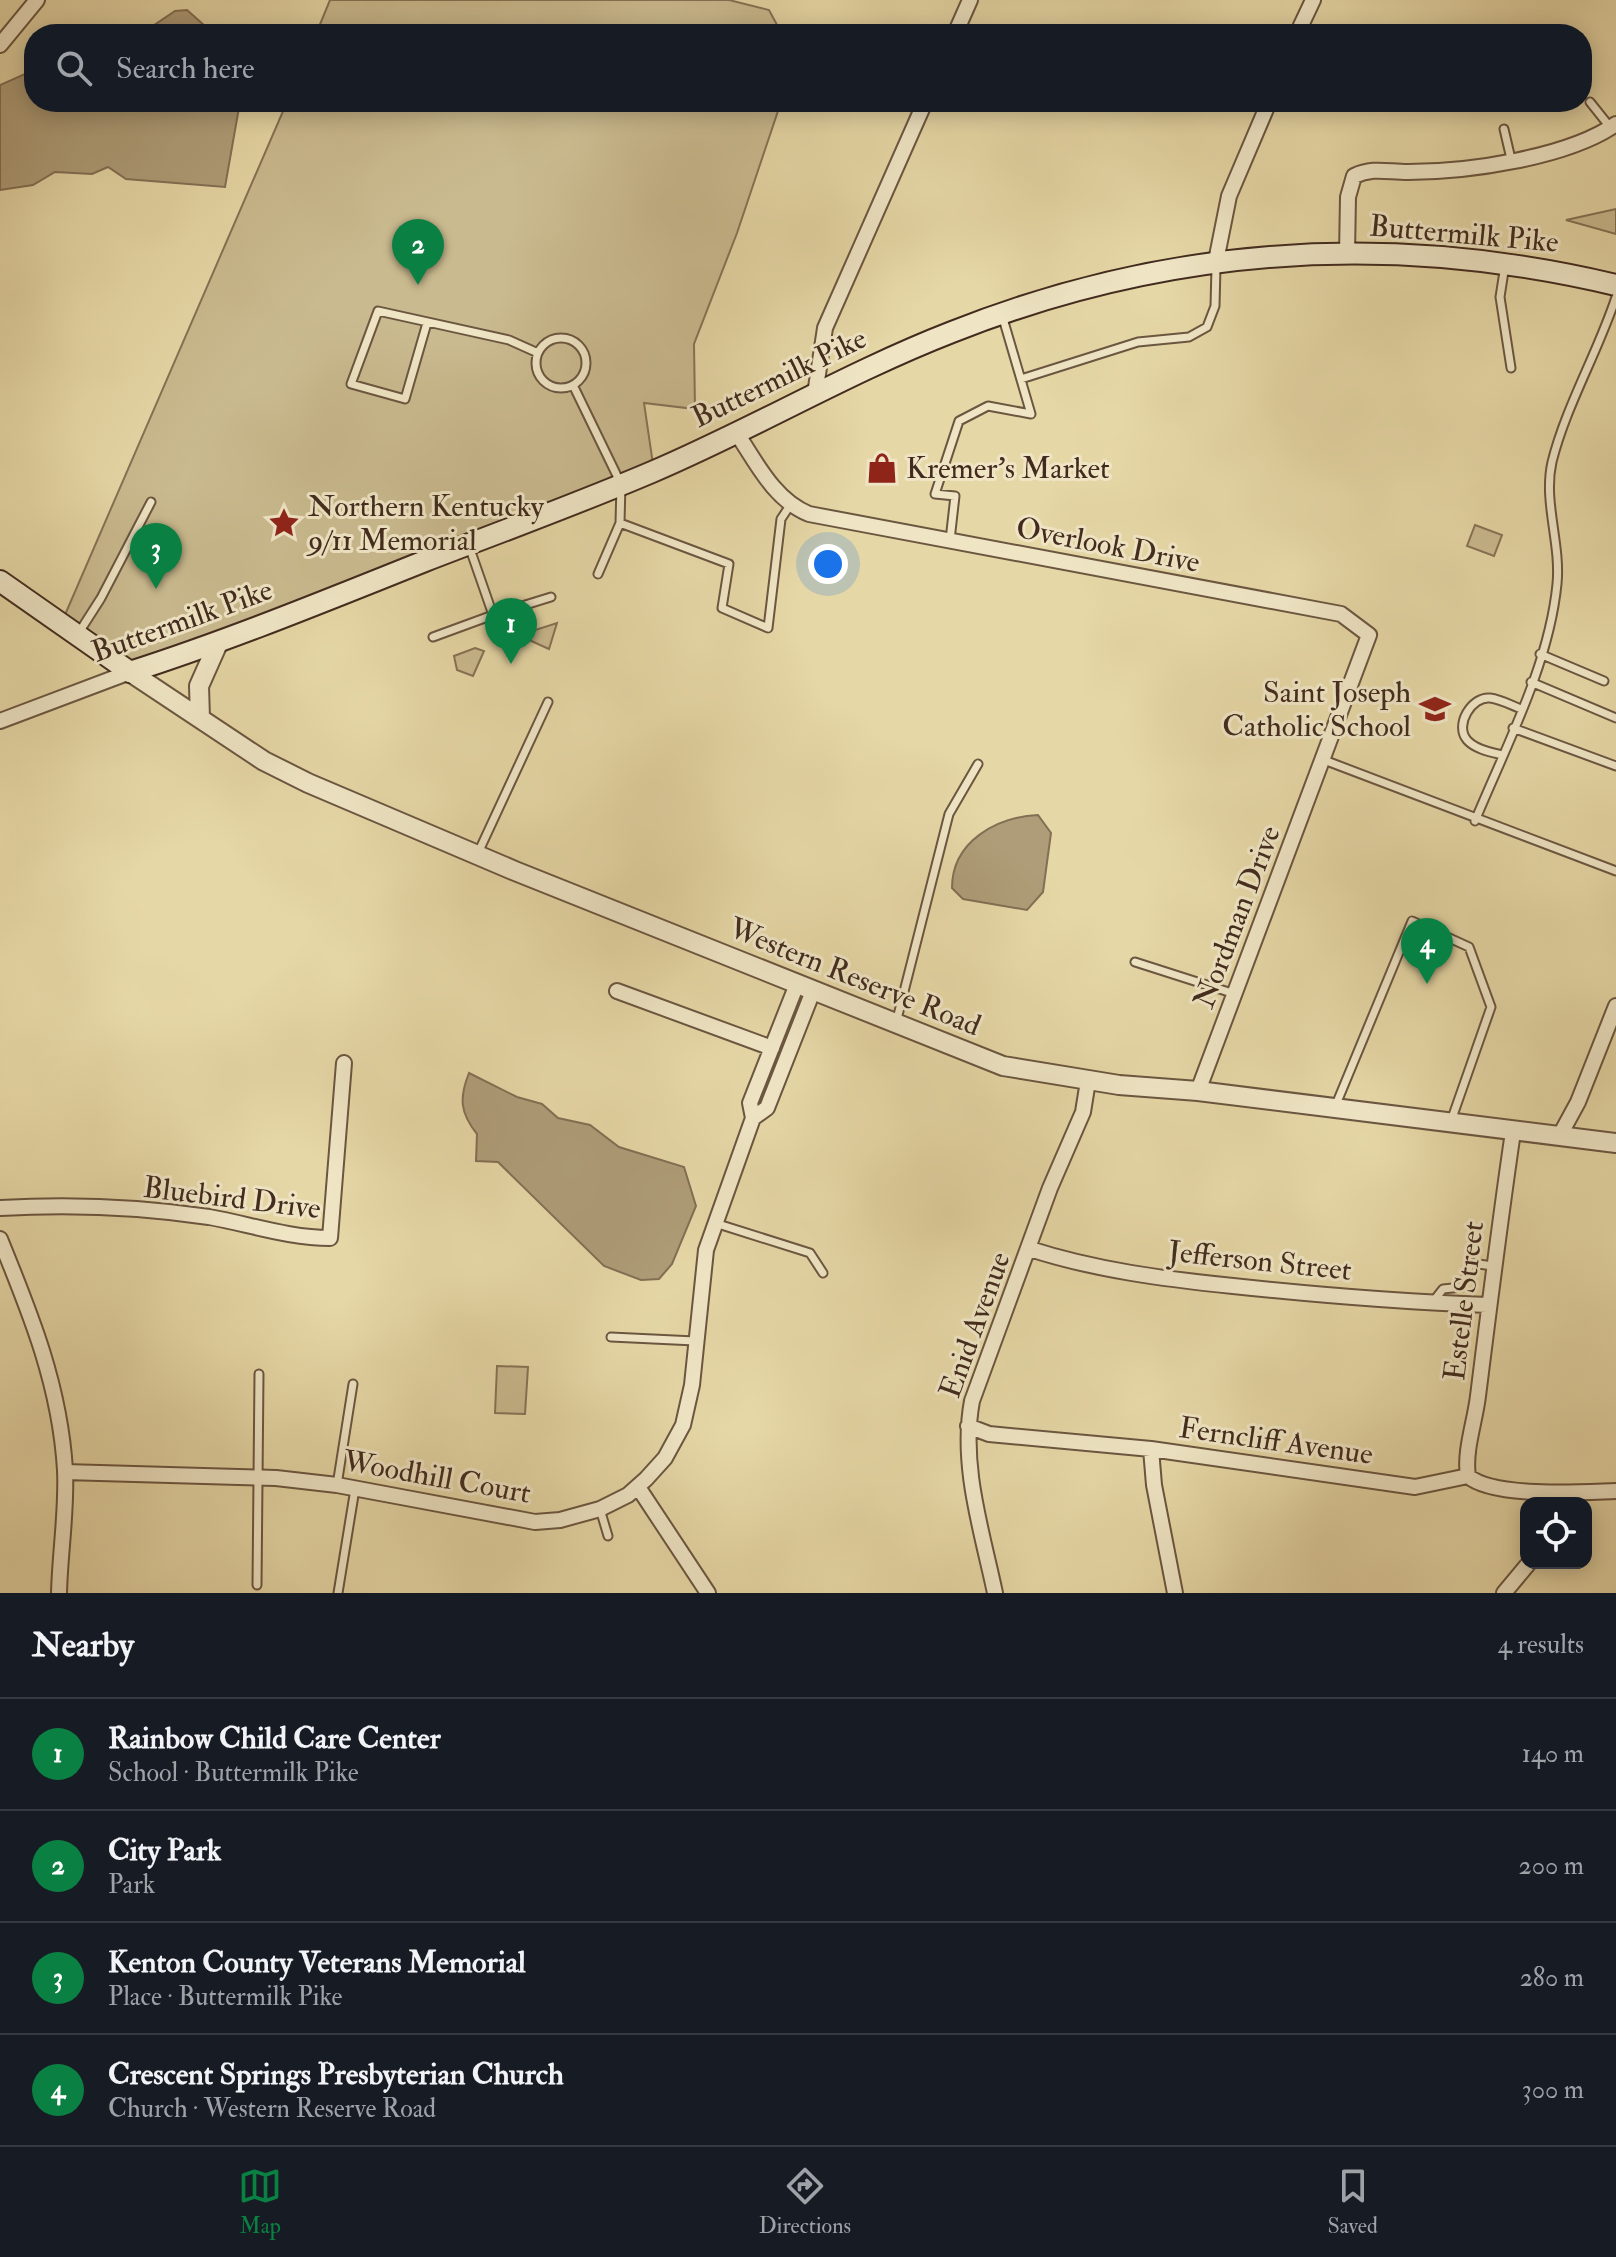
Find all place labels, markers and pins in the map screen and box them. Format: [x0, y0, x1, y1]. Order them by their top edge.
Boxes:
pin: 2 [392, 219, 444, 285]
place label: Kremer’s Market [906, 450, 1110, 487]
shop icon: Kremer’s Market [865, 451, 899, 485]
place label: Northern Kentucky 9/11 Memorial [306, 488, 545, 559]
place icon: Northern Kentucky 9/11 Memorial [267, 506, 301, 540]
pin: 3 [130, 523, 182, 589]
pin: 1 [485, 598, 537, 664]
place label: Saint Joseph Catholic School [1222, 674, 1411, 745]
school or university icon: Saint Joseph Catholic School [1418, 692, 1452, 726]
pin: 4 [1401, 918, 1453, 984]

